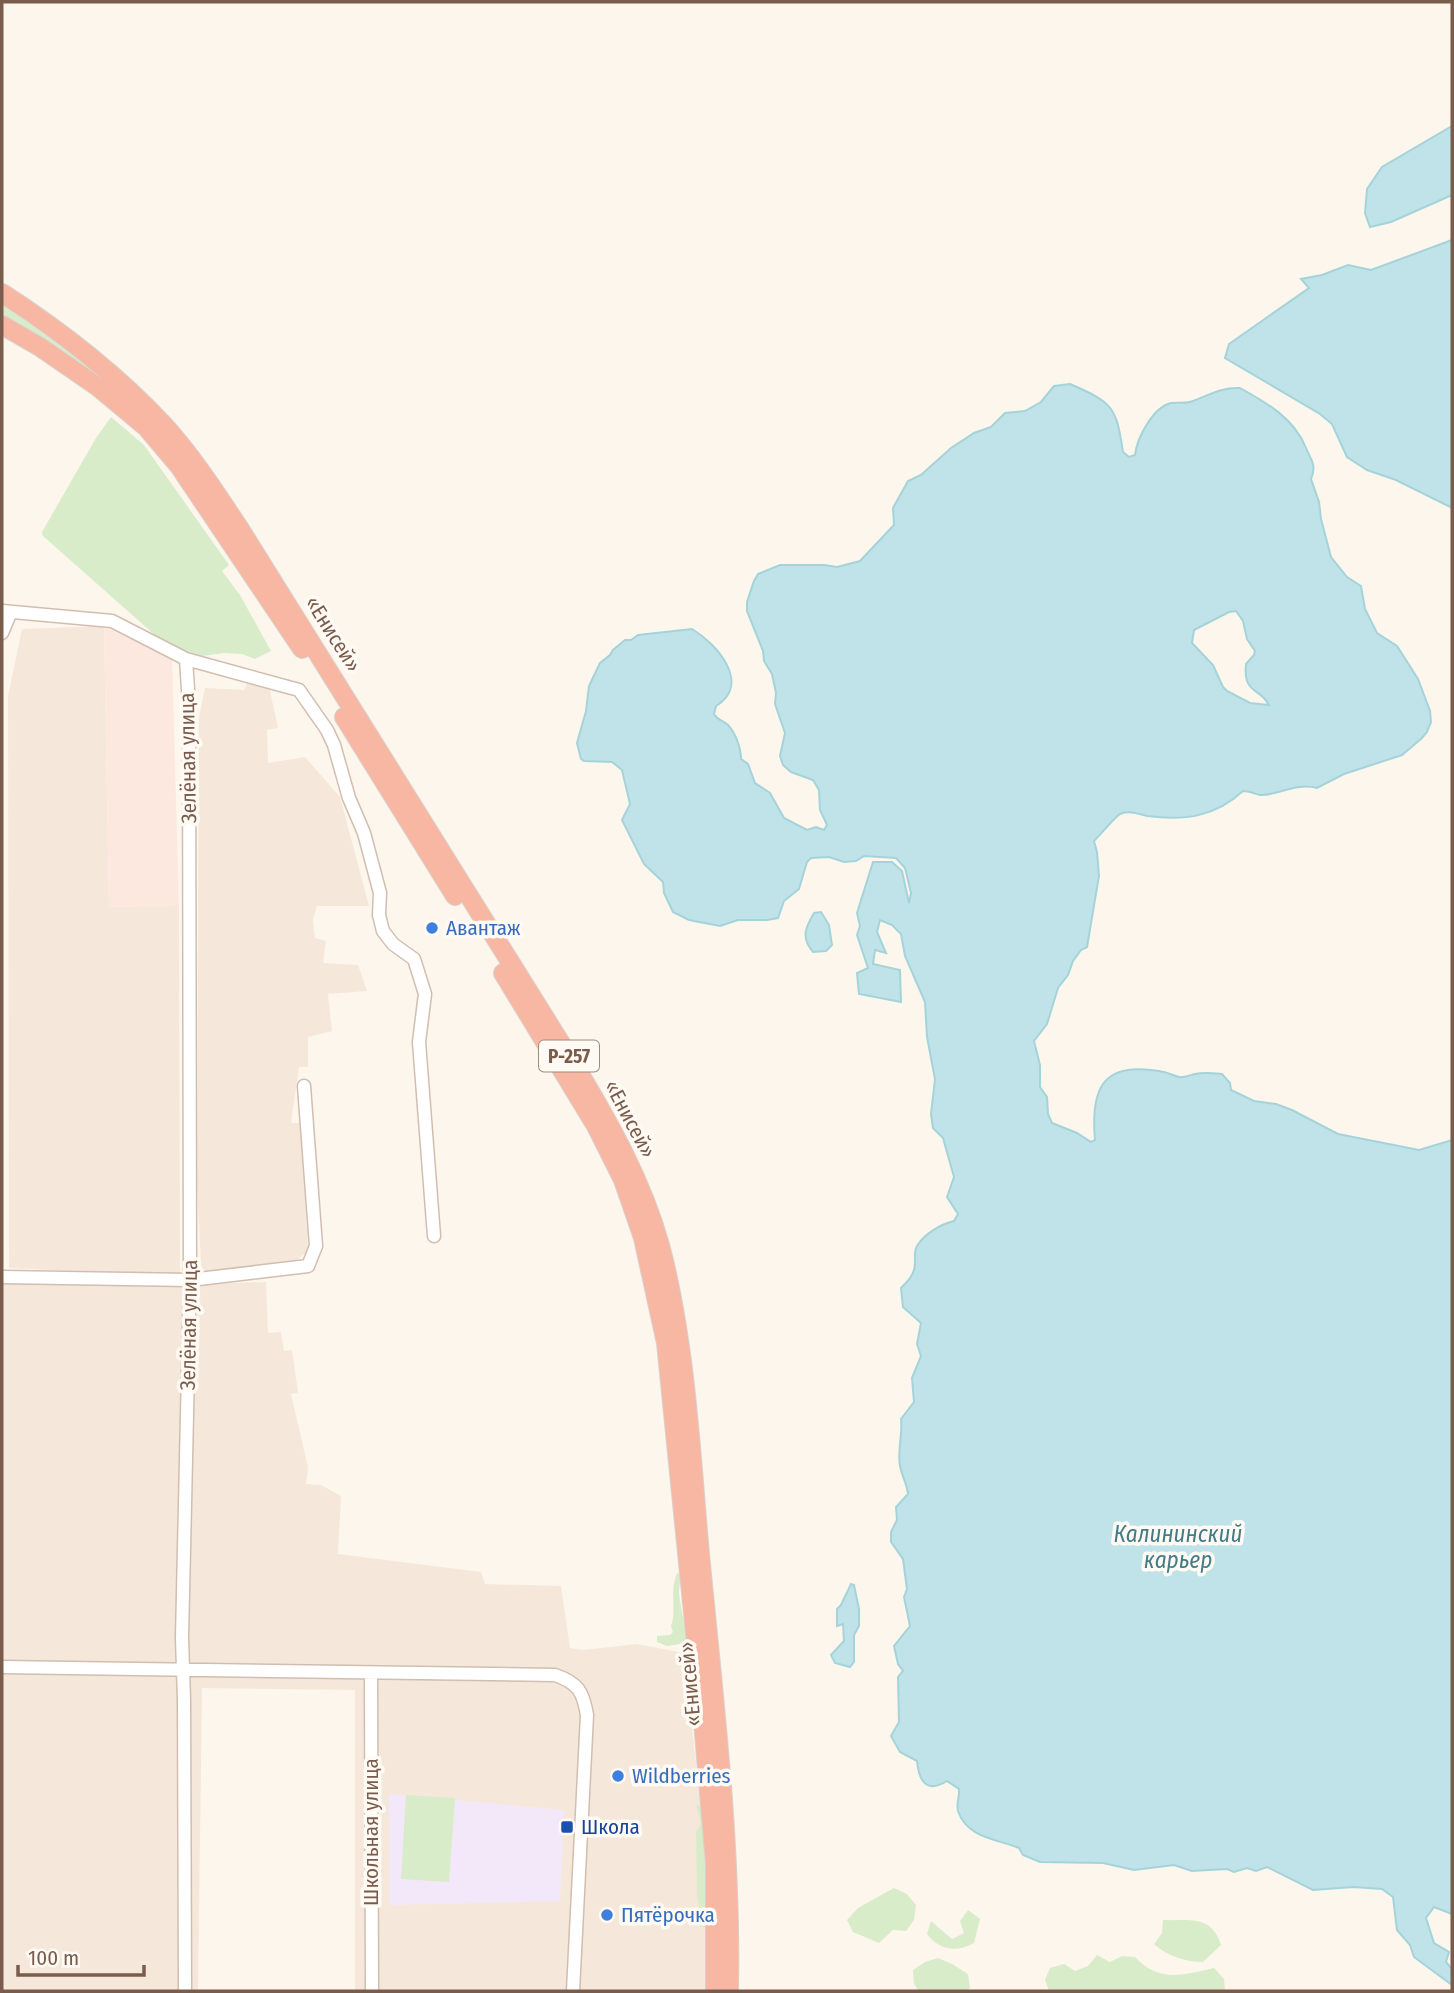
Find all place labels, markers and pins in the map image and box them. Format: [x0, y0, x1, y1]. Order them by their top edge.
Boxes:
place label: Авантаж [446, 915, 521, 941]
marker: Авантаж [424, 920, 440, 936]
place label: Wildberries [632, 1763, 731, 1789]
marker: Wildberries [610, 1768, 626, 1784]
place label: Школа [581, 1814, 640, 1840]
marker: Школа [559, 1819, 575, 1835]
place label: Пятёрочка [621, 1902, 715, 1928]
marker: Пятёрочка [599, 1907, 615, 1923]

